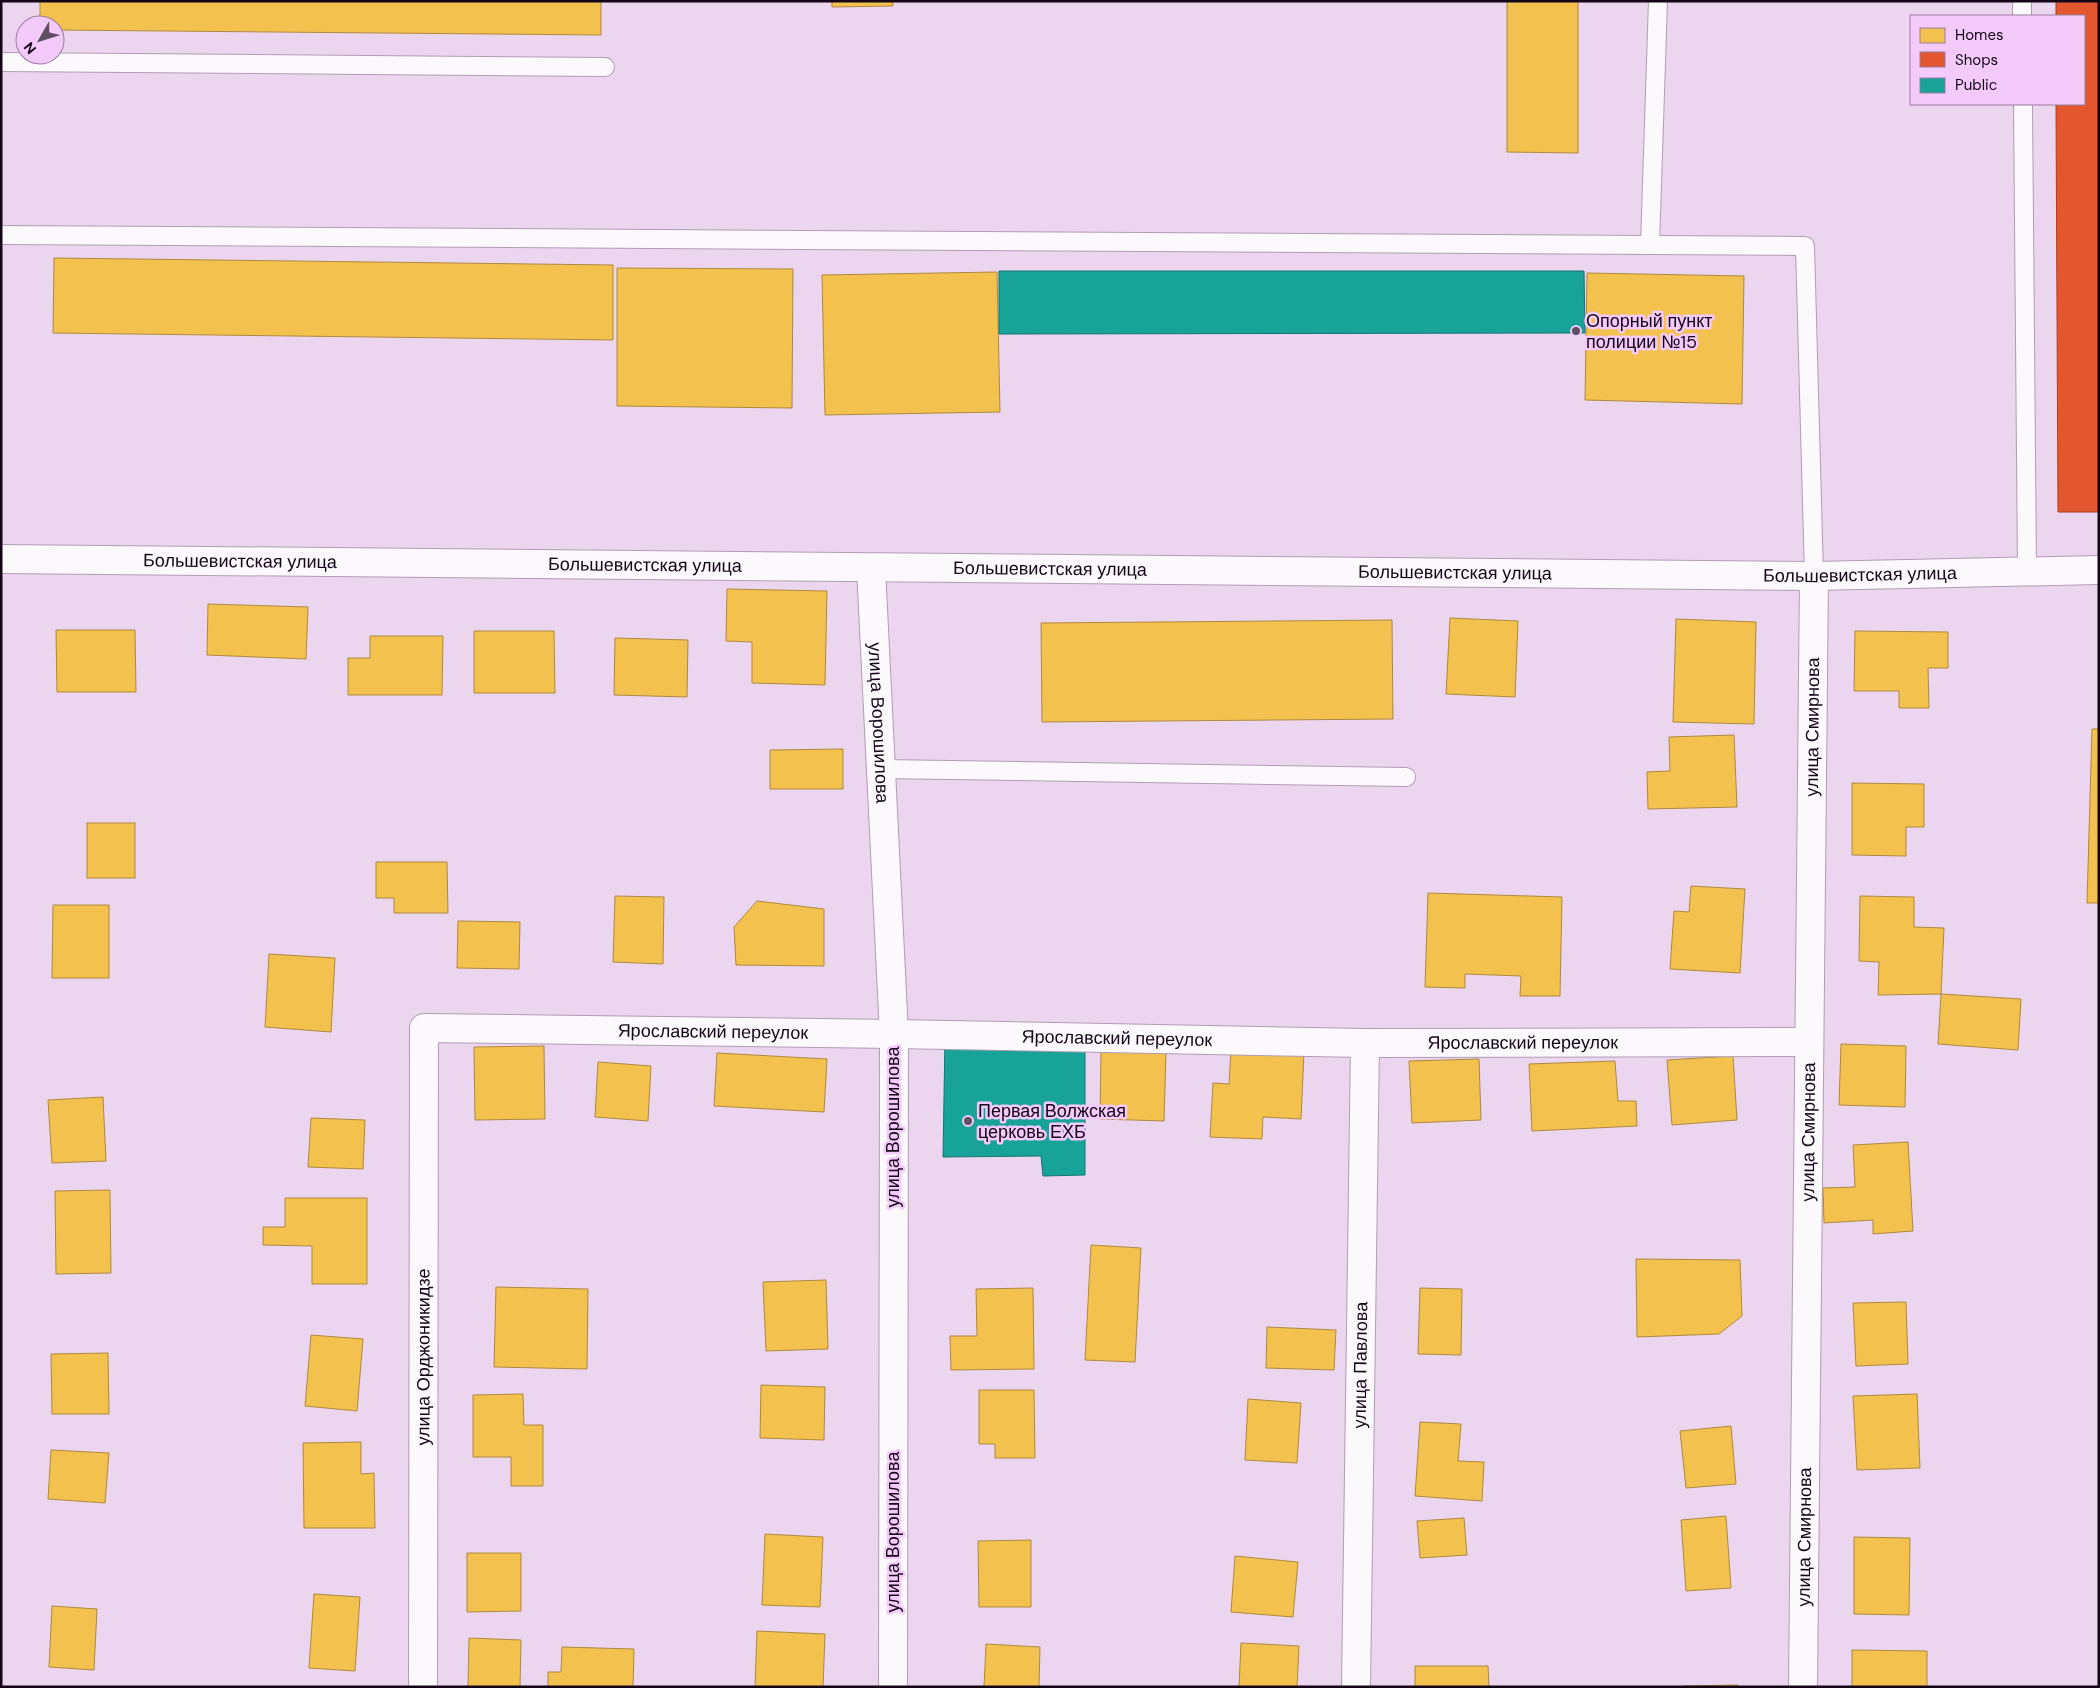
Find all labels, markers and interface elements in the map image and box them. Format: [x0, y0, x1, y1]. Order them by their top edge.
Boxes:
north arrow [15, 15, 65, 65]
legend [1910, 15, 2085, 105]
text: Homes [1955, 25, 2004, 45]
text: N [20, 39, 40, 58]
text: Shops [1955, 50, 1998, 70]
text: Public [1955, 75, 1997, 95]
place label: Опорный пункт полиции №15 [1586, 309, 1713, 354]
marker: Опорный пункт полиции №15 [1570, 325, 1582, 337]
street label: Большевистская улица [143, 548, 338, 574]
street label: Большевистская улица [548, 552, 743, 578]
street label: Большевистская улица [953, 556, 1148, 582]
street label: Большевистская улица [1358, 560, 1553, 586]
street label: Большевистская улица [1763, 561, 1958, 588]
street label: улица Ворошилова [863, 642, 895, 805]
street label: улица Смирнова [1800, 656, 1825, 797]
street label: Ярославский переулок [618, 1018, 809, 1045]
street label: Ярославский переулок [1021, 1024, 1213, 1052]
street label: Ярославский переулок [1428, 1030, 1618, 1055]
street label: улица Ворошилова [881, 1046, 905, 1207]
street label: улица Смирнова [1796, 1061, 1821, 1202]
place label: Первая Волжская церковь ЕХБ [978, 1099, 1126, 1144]
marker: Первая Волжская церковь ЕХБ [962, 1115, 974, 1127]
street label: улица Орджоникидзе [411, 1268, 436, 1446]
street label: улица Павлова [1348, 1301, 1373, 1428]
street label: улица Ворошилова [881, 1451, 905, 1612]
street label: улица Смирнова [1792, 1466, 1817, 1607]

